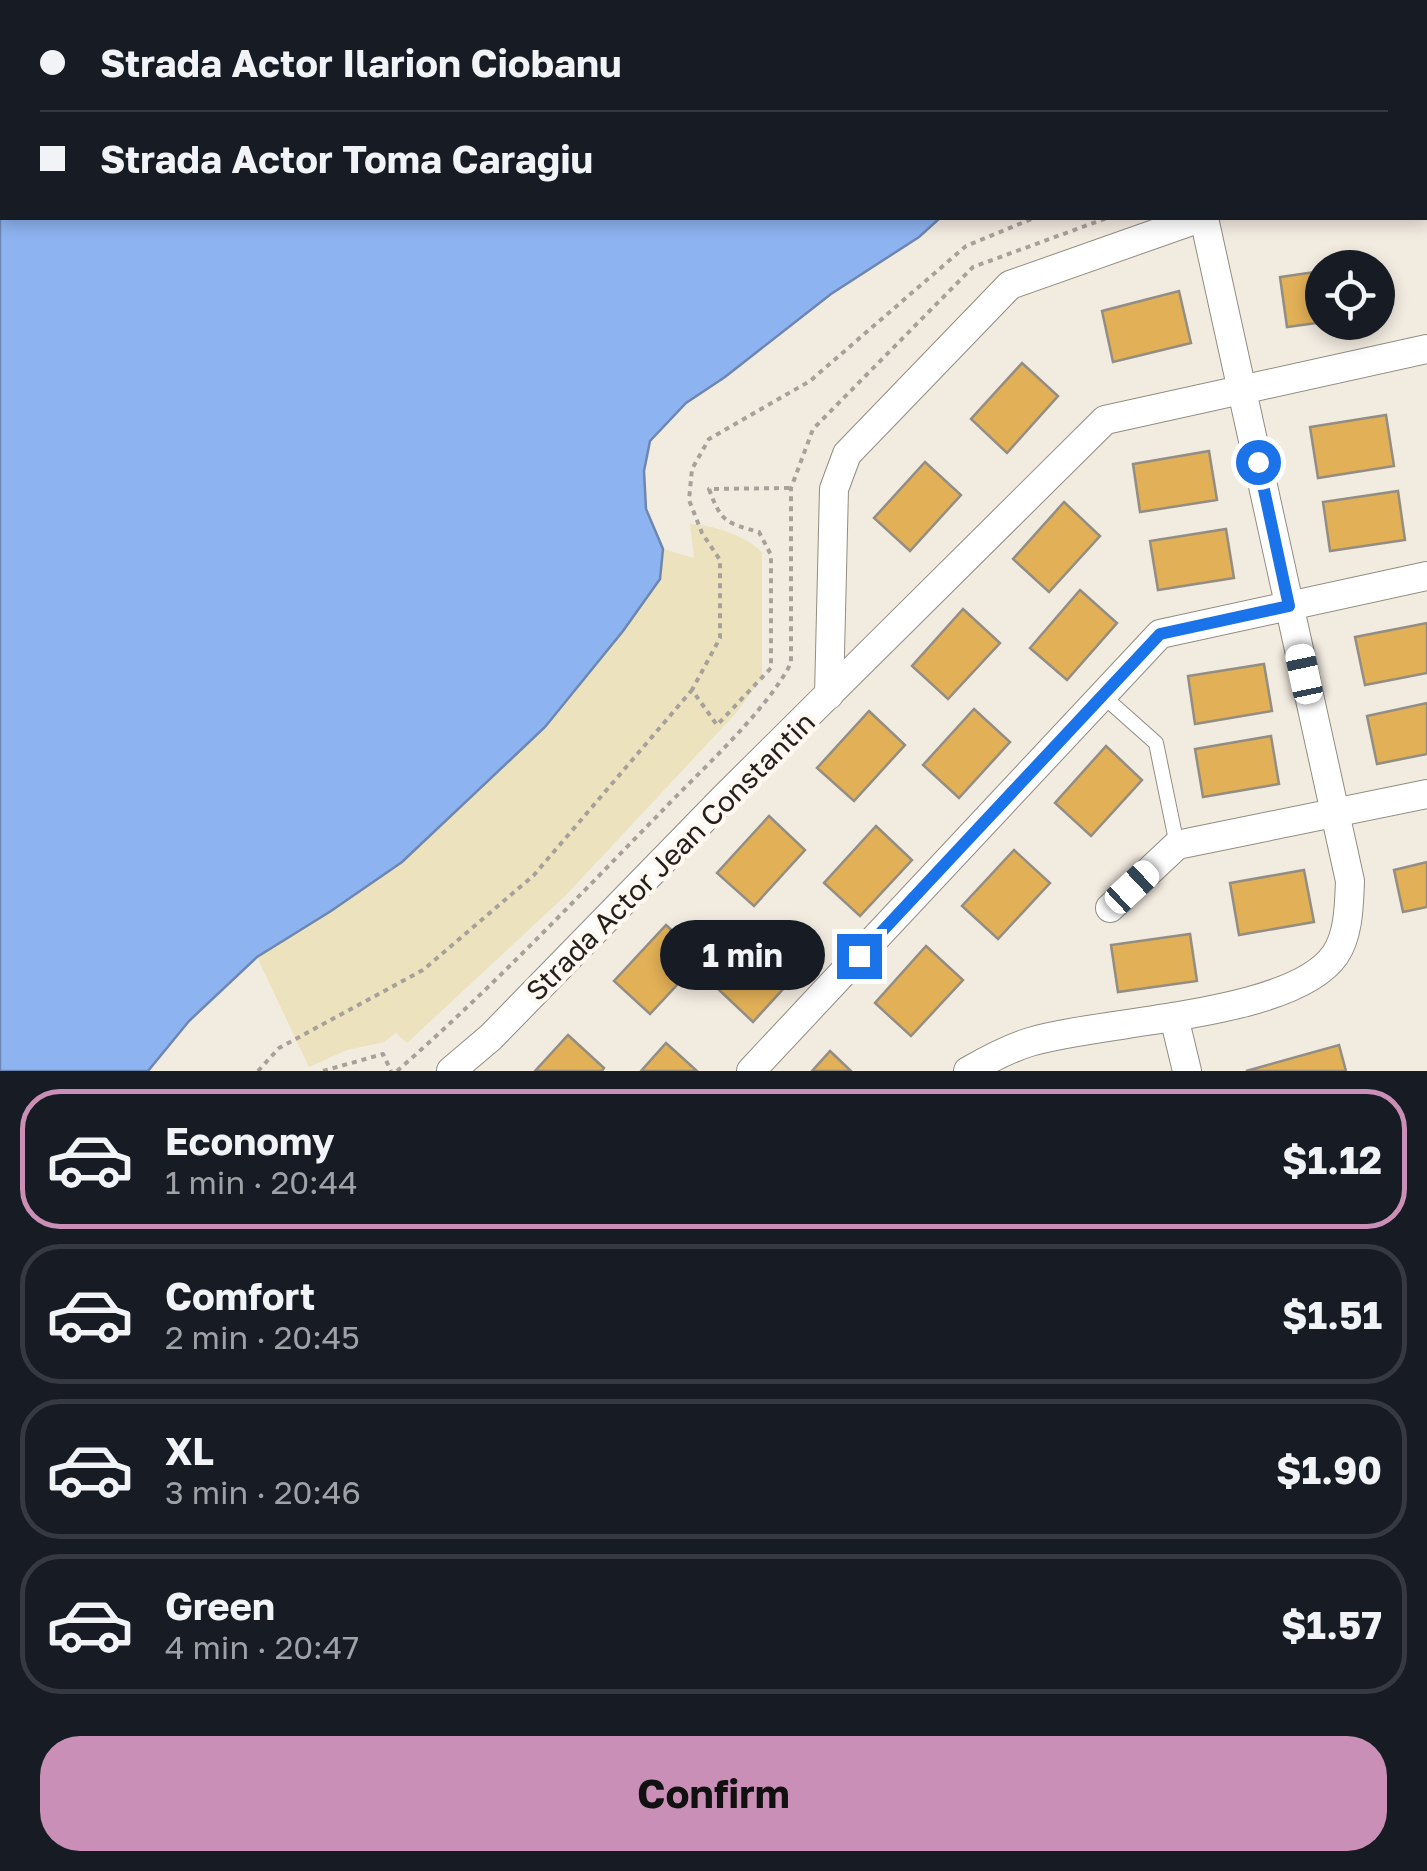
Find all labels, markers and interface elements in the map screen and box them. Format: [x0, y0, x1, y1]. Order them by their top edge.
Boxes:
text: Strada Actor Ilarion Ciobanu [100, 40, 622, 85]
text: Strada Actor Toma Caragiu [100, 136, 593, 181]
map controls [1305, 250, 1395, 340]
button: locate [1305, 250, 1395, 340]
route start [1236, 440, 1281, 485]
car [1283, 642, 1325, 706]
street label: Strada Actor Jean Constantin [519, 705, 821, 1007]
car [1100, 856, 1164, 918]
callout: 1 min [659, 921, 824, 991]
route end [837, 934, 882, 979]
text: 1 min [702, 936, 783, 974]
icon: car [45, 1114, 135, 1204]
text: Economy [165, 1118, 334, 1163]
text: $1.12 [1282, 1137, 1382, 1182]
text: 1 min · 20:44 [165, 1163, 358, 1201]
icon: car [45, 1269, 135, 1359]
text: Comfort [165, 1273, 315, 1318]
text: $1.51 [1282, 1292, 1382, 1337]
text: 2 min · 20:45 [165, 1318, 360, 1356]
icon: car [45, 1424, 135, 1514]
text: XL [165, 1428, 214, 1473]
text: $1.90 [1276, 1447, 1382, 1492]
text: 3 min · 20:46 [165, 1473, 361, 1511]
icon: car [45, 1579, 135, 1669]
text: Green [165, 1583, 275, 1628]
text: $1.57 [1281, 1602, 1382, 1647]
text: 4 min · 20:47 [165, 1628, 359, 1666]
button: Confirm [40, 1736, 1387, 1851]

